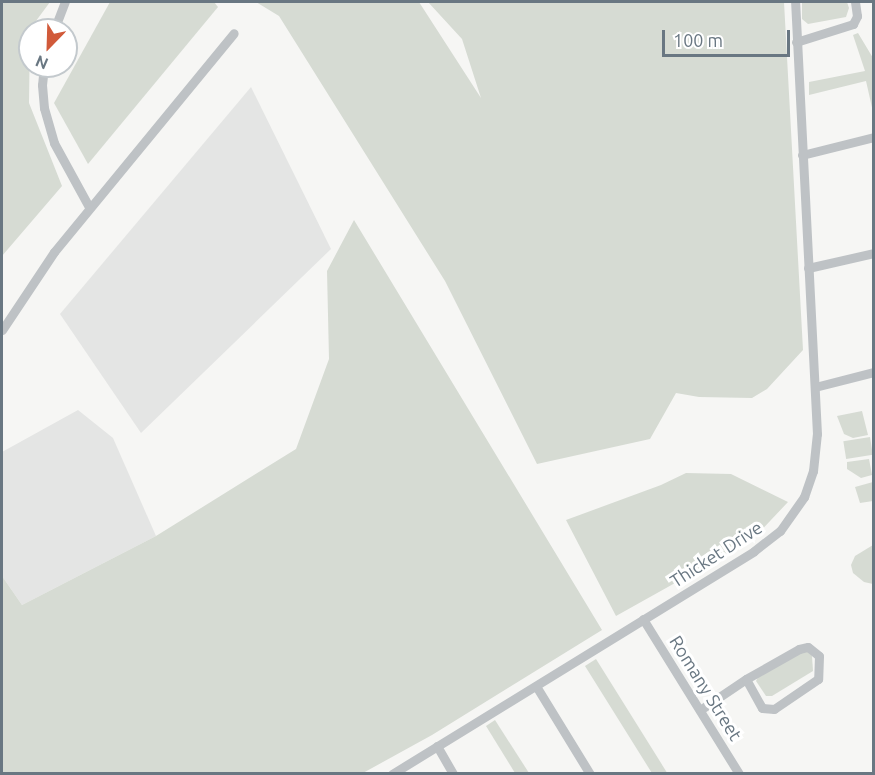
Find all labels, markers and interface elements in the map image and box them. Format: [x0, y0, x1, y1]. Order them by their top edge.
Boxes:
north arrow [18, 18, 78, 78]
scale bar [665, 18, 792, 56]
text: 100 m [673, 30, 723, 50]
text: N [33, 52, 51, 73]
street label: Thicket Drive [666, 516, 766, 592]
street label: Romany Street [665, 632, 747, 744]

